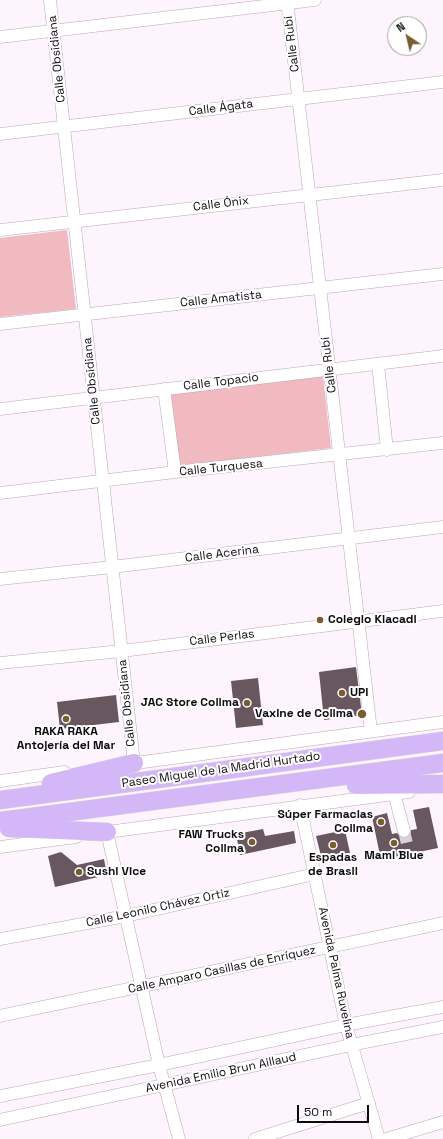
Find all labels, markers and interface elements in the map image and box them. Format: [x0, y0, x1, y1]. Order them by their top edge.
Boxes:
street label: Calle Obsidiana [45, 15, 69, 103]
street label: Calle Rubí [281, 15, 303, 73]
north arrow [387, 16, 427, 56]
text: N [394, 19, 408, 35]
street label: Calle Ágata [188, 97, 254, 119]
street label: Calle Ónix [192, 193, 250, 215]
street label: Calle Amatista [179, 288, 263, 310]
street label: Calle Rubí [318, 336, 340, 394]
street label: Calle Obsidiana [80, 337, 104, 425]
street label: Calle Topacio [182, 370, 260, 394]
street label: Calle Turquesa [179, 456, 263, 480]
street label: Calle Acerina [184, 542, 260, 566]
place label: Colegio Klacadi [328, 613, 417, 627]
marker: Colegio Klacadi [315, 615, 325, 625]
street label: Calle Perlas [189, 627, 255, 649]
street label: Calle Obsidiana [115, 659, 139, 747]
place label: UPI [350, 686, 368, 700]
marker: UPI [337, 688, 347, 698]
place label: JAC Store Colima [141, 696, 239, 710]
marker: JAC Store Colima [242, 698, 252, 708]
place label: Vaxine de Colima [255, 707, 353, 721]
marker: Vaxine de Colima [356, 708, 368, 720]
marker: RAKA RAKA Antojería del Mar [61, 714, 71, 724]
place label: RAKA RAKA Antojería del Mar [17, 725, 115, 753]
street label: Paseo Miguel de la Madrid Hurtado [121, 749, 321, 791]
place label: Súper Farmacias Colima [277, 808, 373, 836]
marker: Súper Farmacias Colima [376, 817, 386, 827]
place label: FAW Trucks Colima [179, 828, 244, 856]
marker: FAW Trucks Colima [247, 837, 257, 847]
marker: Mami Blue [389, 838, 399, 848]
marker: Espadas de Brasil [328, 840, 338, 850]
place label: Mami Blue [364, 849, 424, 863]
place label: Espadas de Brasil [308, 851, 358, 879]
place label: Sushi Vice [87, 865, 146, 879]
marker: Sushi Vice [74, 867, 84, 877]
street label: Calle Leonilo Chávez Ortiz [85, 886, 231, 930]
street label: Avenida Palma Ruvelina [315, 906, 357, 1040]
street label: Calle Amparo Casillas de Enríquez [127, 943, 317, 997]
street label: Avenida Emilio Brun Aillaud [144, 1050, 298, 1096]
scale bar [299, 1097, 371, 1123]
text: 50 m [304, 1104, 332, 1120]

